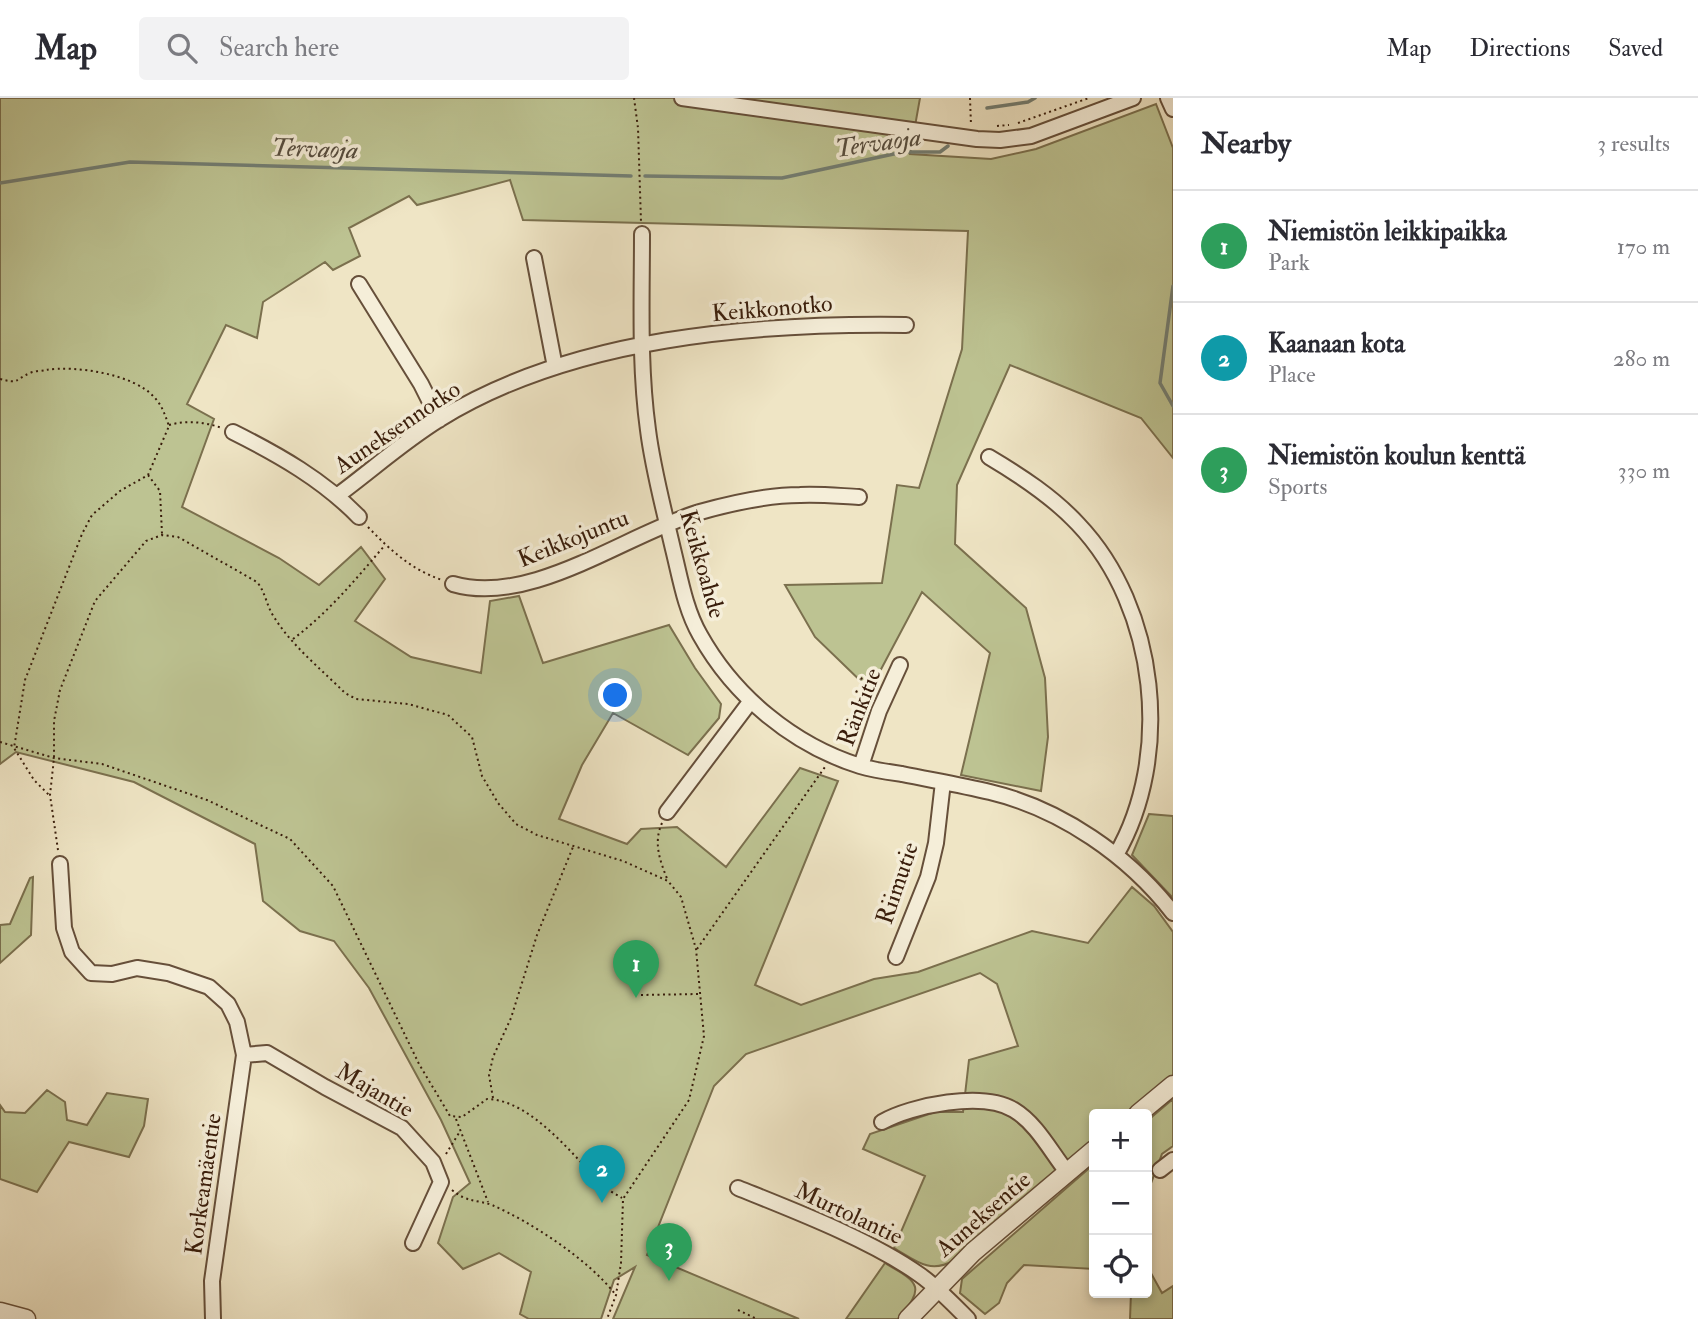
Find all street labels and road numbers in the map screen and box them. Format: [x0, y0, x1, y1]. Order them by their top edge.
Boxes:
street label: Keikkonotko [710, 288, 834, 329]
street label: Auneksennotko [327, 374, 467, 482]
street label: Keikkojuntu [513, 502, 633, 575]
street label: Keikkoahde [672, 506, 733, 622]
street label: Ränkitie [830, 664, 888, 751]
street label: Riimutie [869, 838, 926, 928]
street label: Majantie [330, 1056, 419, 1125]
street label: Korkeamäentie [178, 1111, 229, 1257]
street label: Auneksentie [929, 1165, 1037, 1265]
street label: Murtolantie [790, 1175, 908, 1252]

